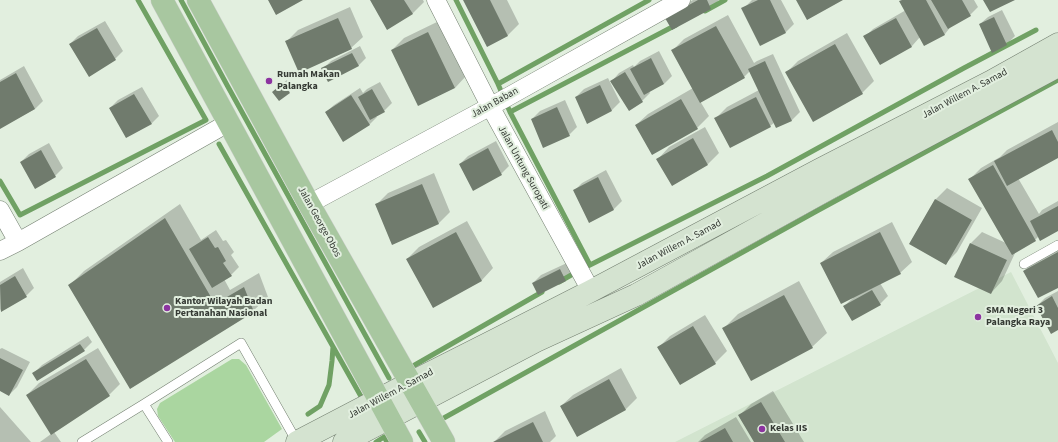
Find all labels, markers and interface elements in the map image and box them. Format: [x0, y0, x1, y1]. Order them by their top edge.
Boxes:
street label: Jalan Willem A. Samad [920, 66, 1010, 122]
place label: Rumah Makan Palangka [277, 69, 340, 92]
marker: Rumah Makan Palangka [264, 76, 274, 86]
street label: Jalan Baban [469, 85, 521, 121]
street label: Jalan Untung Suropati [495, 124, 551, 212]
street label: Jalan George Obos [295, 185, 343, 259]
street label: Jalan Willem A. Samad [634, 217, 724, 273]
place label: Kantor Wilayah Badan Pertanahan Nasional [175, 296, 272, 320]
marker: Kantor Wilayah Badan Pertanahan Nasional [162, 303, 172, 313]
place label: SMA Negeri 3 Palangka Raya [986, 305, 1050, 328]
marker: SMA Negeri 3 Palangka Raya [973, 312, 983, 322]
street label: Jalan Willem A. Samad [346, 366, 436, 422]
place label: Kelas IIS [770, 423, 807, 435]
marker: Kelas IIS [757, 424, 767, 434]

